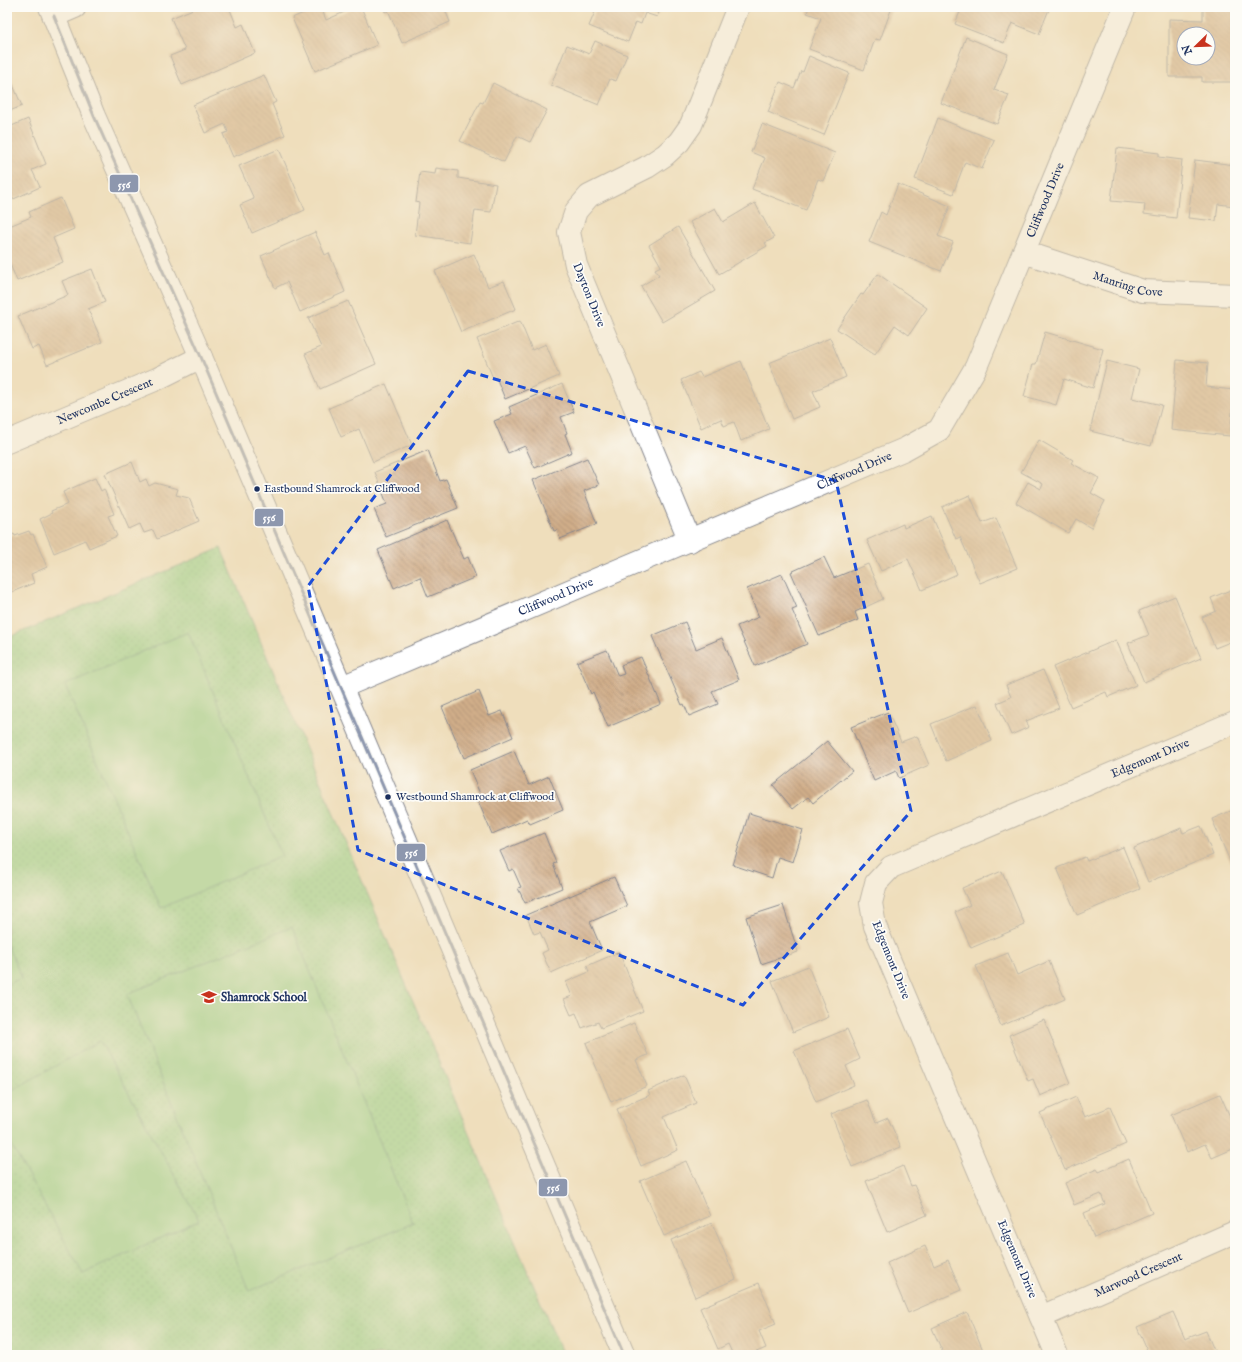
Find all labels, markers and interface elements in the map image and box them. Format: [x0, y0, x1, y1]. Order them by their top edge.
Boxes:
north arrow [1176, 26, 1216, 66]
text: N [1179, 42, 1196, 58]
street label: Cliffwood Drive [1023, 160, 1068, 240]
line badge: 556 [109, 174, 139, 193]
text: 556 [118, 178, 132, 192]
street label: Dayton Drive [569, 261, 609, 330]
street label: Manring Cove [1091, 268, 1163, 299]
street label: Newcombe Crescent [54, 374, 155, 428]
street label: Cliffwood Drive [815, 448, 894, 493]
place label: Eastbound Shamrock at Cliffwood [264, 482, 420, 496]
marker: Eastbound Shamrock at Cliffwood [252, 484, 262, 494]
line badge: 556 [254, 508, 284, 527]
text: 556 [263, 511, 277, 525]
street label: Cliffwood Drive [516, 574, 596, 619]
street label: Edgemont Drive [1109, 734, 1192, 781]
place label: Westbound Shamrock at Cliffwood [396, 790, 554, 804]
marker: Westbound Shamrock at Cliffwood [383, 792, 393, 802]
line badge: 556 [396, 843, 426, 862]
text: 556 [405, 846, 419, 860]
street label: Edgemont Drive [868, 919, 914, 1002]
school or university icon: Shamrock School [200, 988, 218, 1006]
place label: Shamrock School [221, 990, 308, 1005]
line badge: 556 [538, 1178, 568, 1197]
text: 556 [547, 1181, 561, 1195]
street label: Edgemont Drive [994, 1218, 1040, 1301]
street label: Marwood Crescent [1092, 1249, 1184, 1300]

